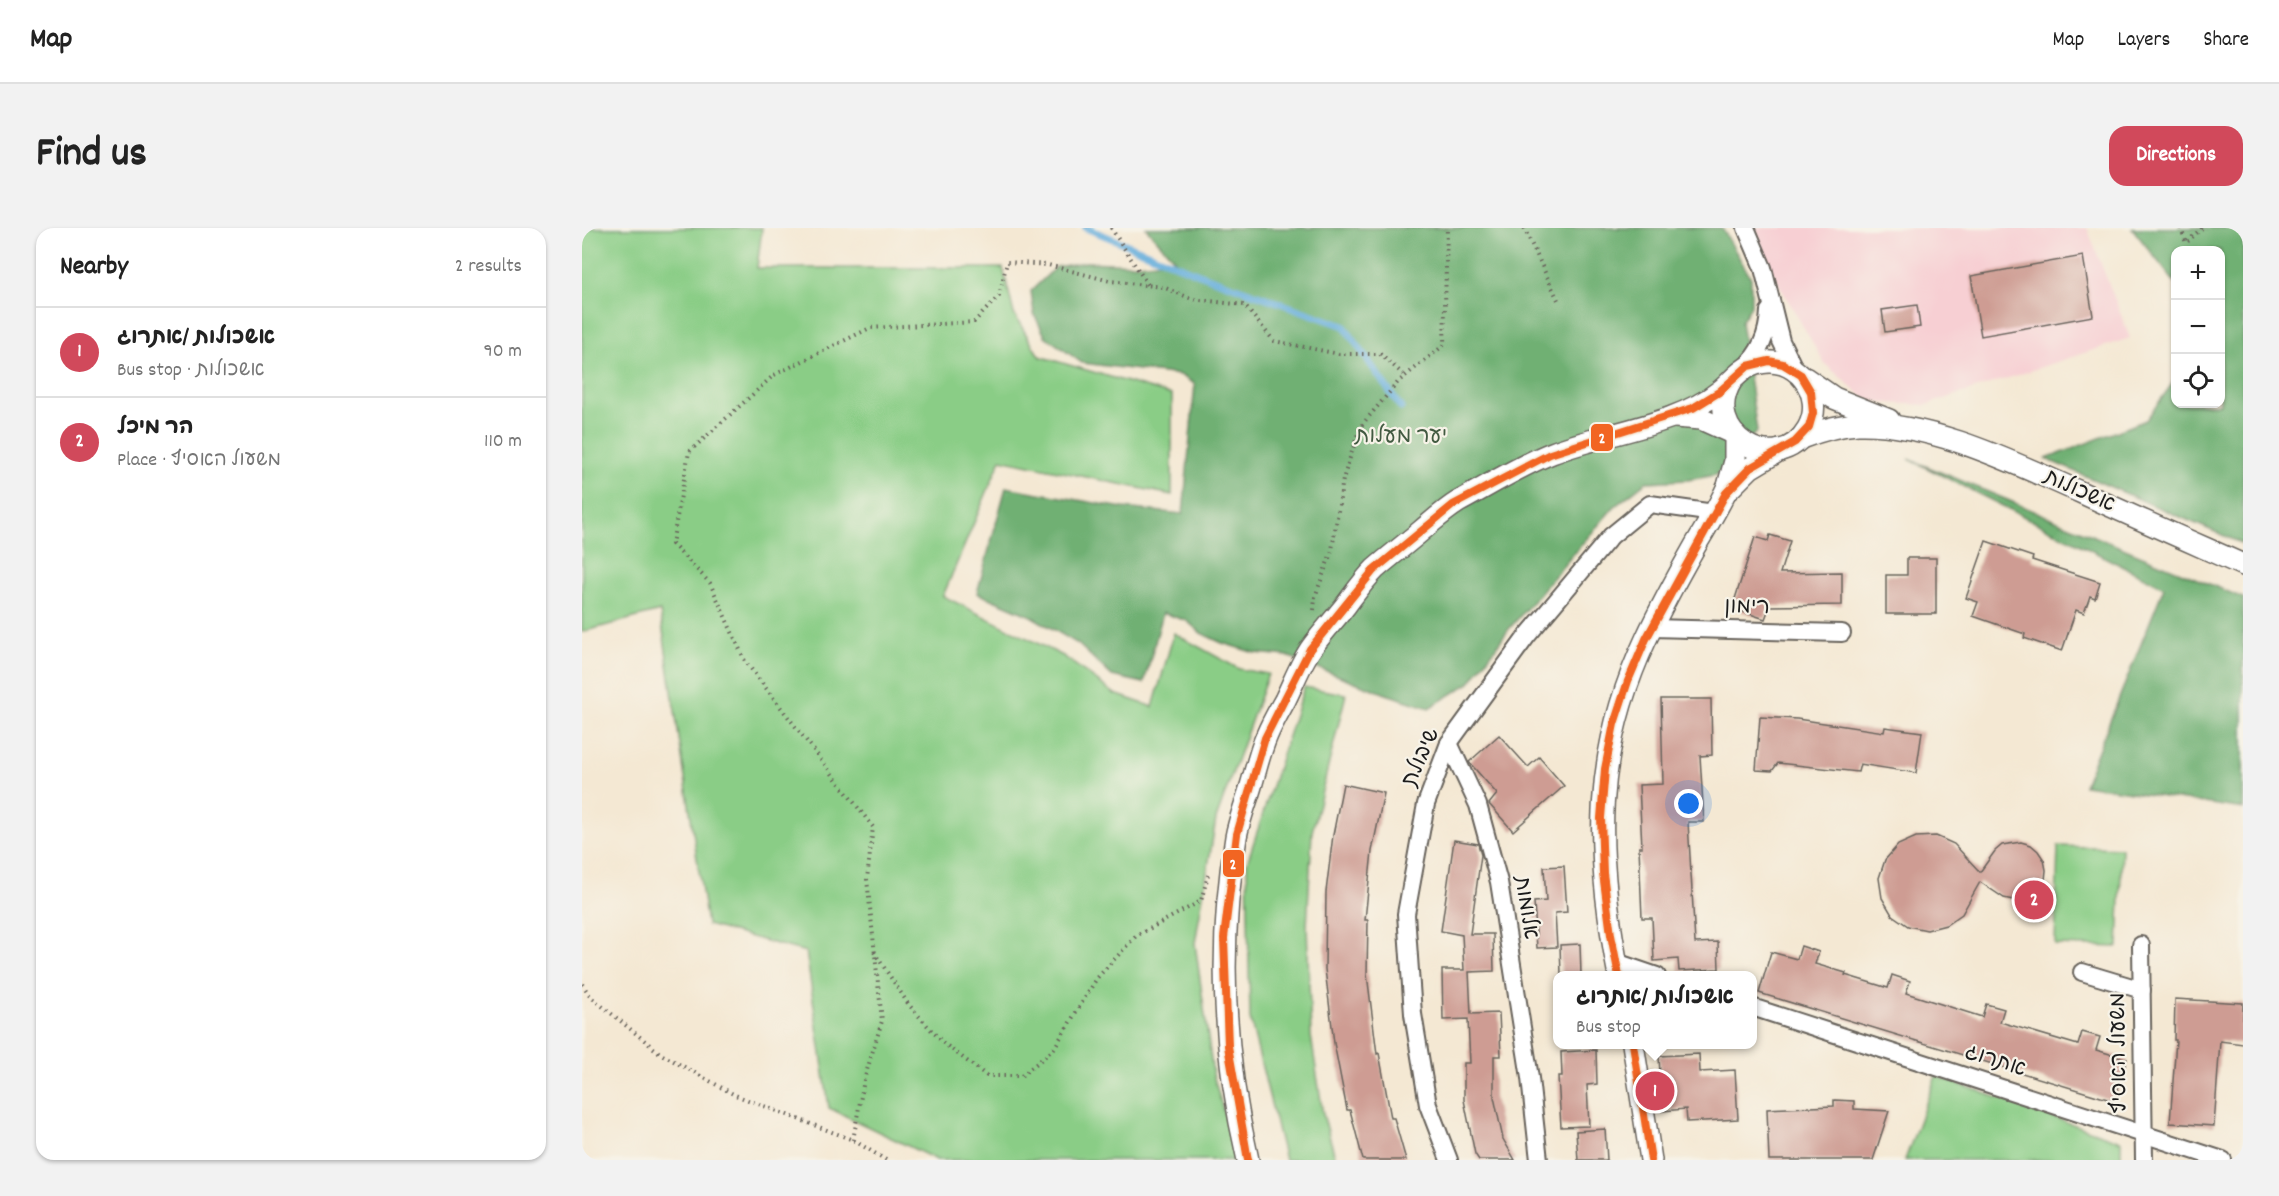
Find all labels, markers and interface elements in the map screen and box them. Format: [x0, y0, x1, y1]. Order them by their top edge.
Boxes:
text: Map [30, 21, 72, 61]
text: Map [2053, 26, 2084, 56]
text: Layers [2117, 26, 2170, 56]
text: Share [2203, 26, 2249, 56]
text: Find us [36, 126, 147, 186]
button: Directions [2109, 126, 2243, 186]
map controls [2171, 246, 2225, 408]
button: + [2171, 246, 2225, 300]
text: Nearby [60, 249, 128, 286]
text: 2 results [455, 253, 522, 281]
button: − [2171, 300, 2225, 354]
text: אשכולות /אתרוג [117, 323, 275, 354]
text: 1 [77, 338, 82, 366]
text: 90 m [484, 338, 522, 366]
button: locate [2171, 354, 2225, 408]
text: Bus stop · אשכולות [117, 357, 265, 385]
text: הר מיכל [117, 413, 194, 444]
park label: יער מעלות [1353, 422, 1447, 453]
line badge: 2 [1590, 423, 1614, 452]
text: 2 [75, 428, 84, 456]
text: 110 m [484, 428, 522, 456]
text: 2 [1599, 428, 1606, 451]
text: Place · משעול האסיף [117, 447, 281, 475]
street label: אשכולות [2036, 462, 2120, 522]
street label: רימון [1724, 592, 1770, 624]
street label: שיבולת [1395, 724, 1449, 792]
your location [1674, 789, 1703, 818]
line badge: 2 [1222, 849, 1245, 878]
text: 2 [1230, 854, 1237, 877]
street label: אלומות [1504, 872, 1545, 942]
pin: 2 [2014, 878, 2054, 922]
popup [1553, 971, 1757, 1049]
text: אשכולות /אתרוג [1576, 983, 1734, 1014]
street label: משעול האסיף [2103, 992, 2137, 1114]
text: Bus stop [1576, 1014, 1641, 1042]
street label: אתרוג [1960, 1038, 2030, 1086]
pin: 1 [1636, 1068, 1674, 1114]

